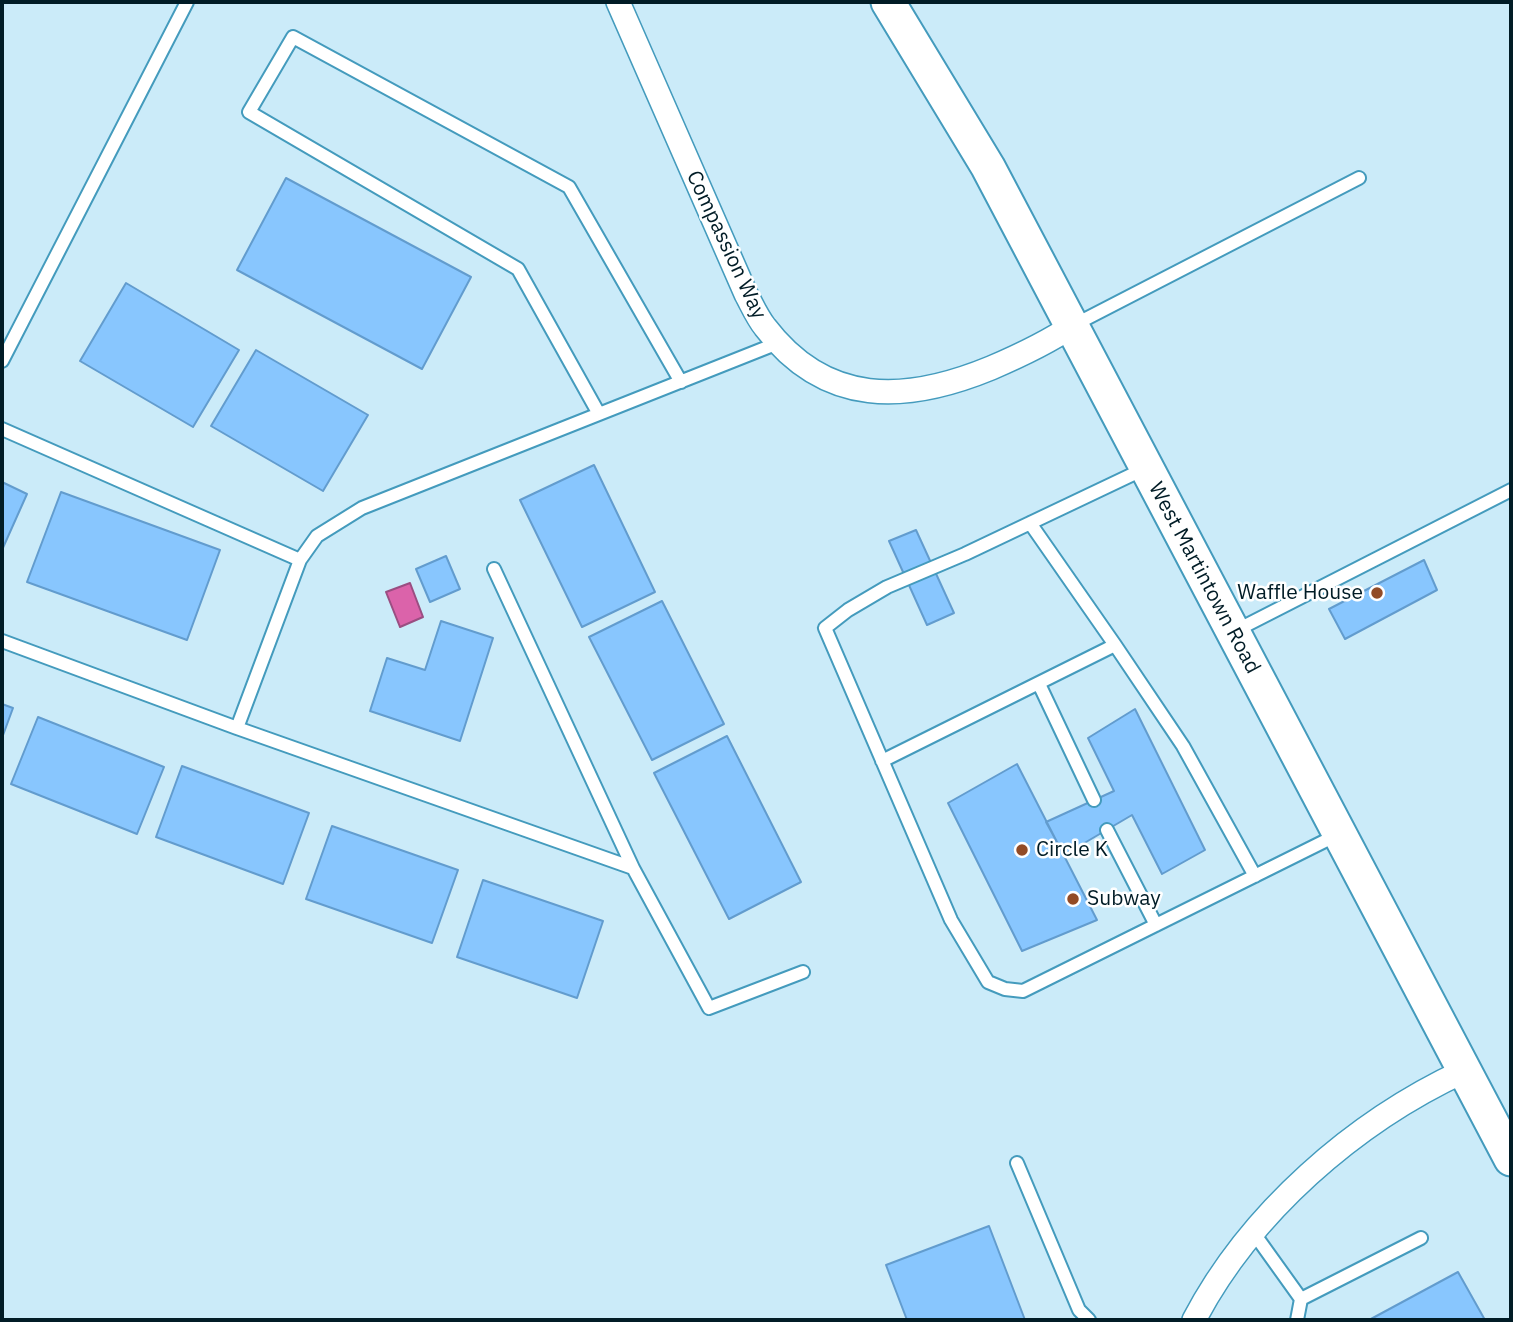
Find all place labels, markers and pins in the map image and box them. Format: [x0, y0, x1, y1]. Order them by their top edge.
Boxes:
place label: Waffle House [1237, 580, 1363, 606]
marker: Waffle House [1369, 585, 1385, 601]
place label: Circle K [1036, 837, 1108, 863]
marker: Circle K [1014, 842, 1030, 858]
place label: Subway [1087, 886, 1161, 912]
marker: Subway [1065, 891, 1081, 907]

